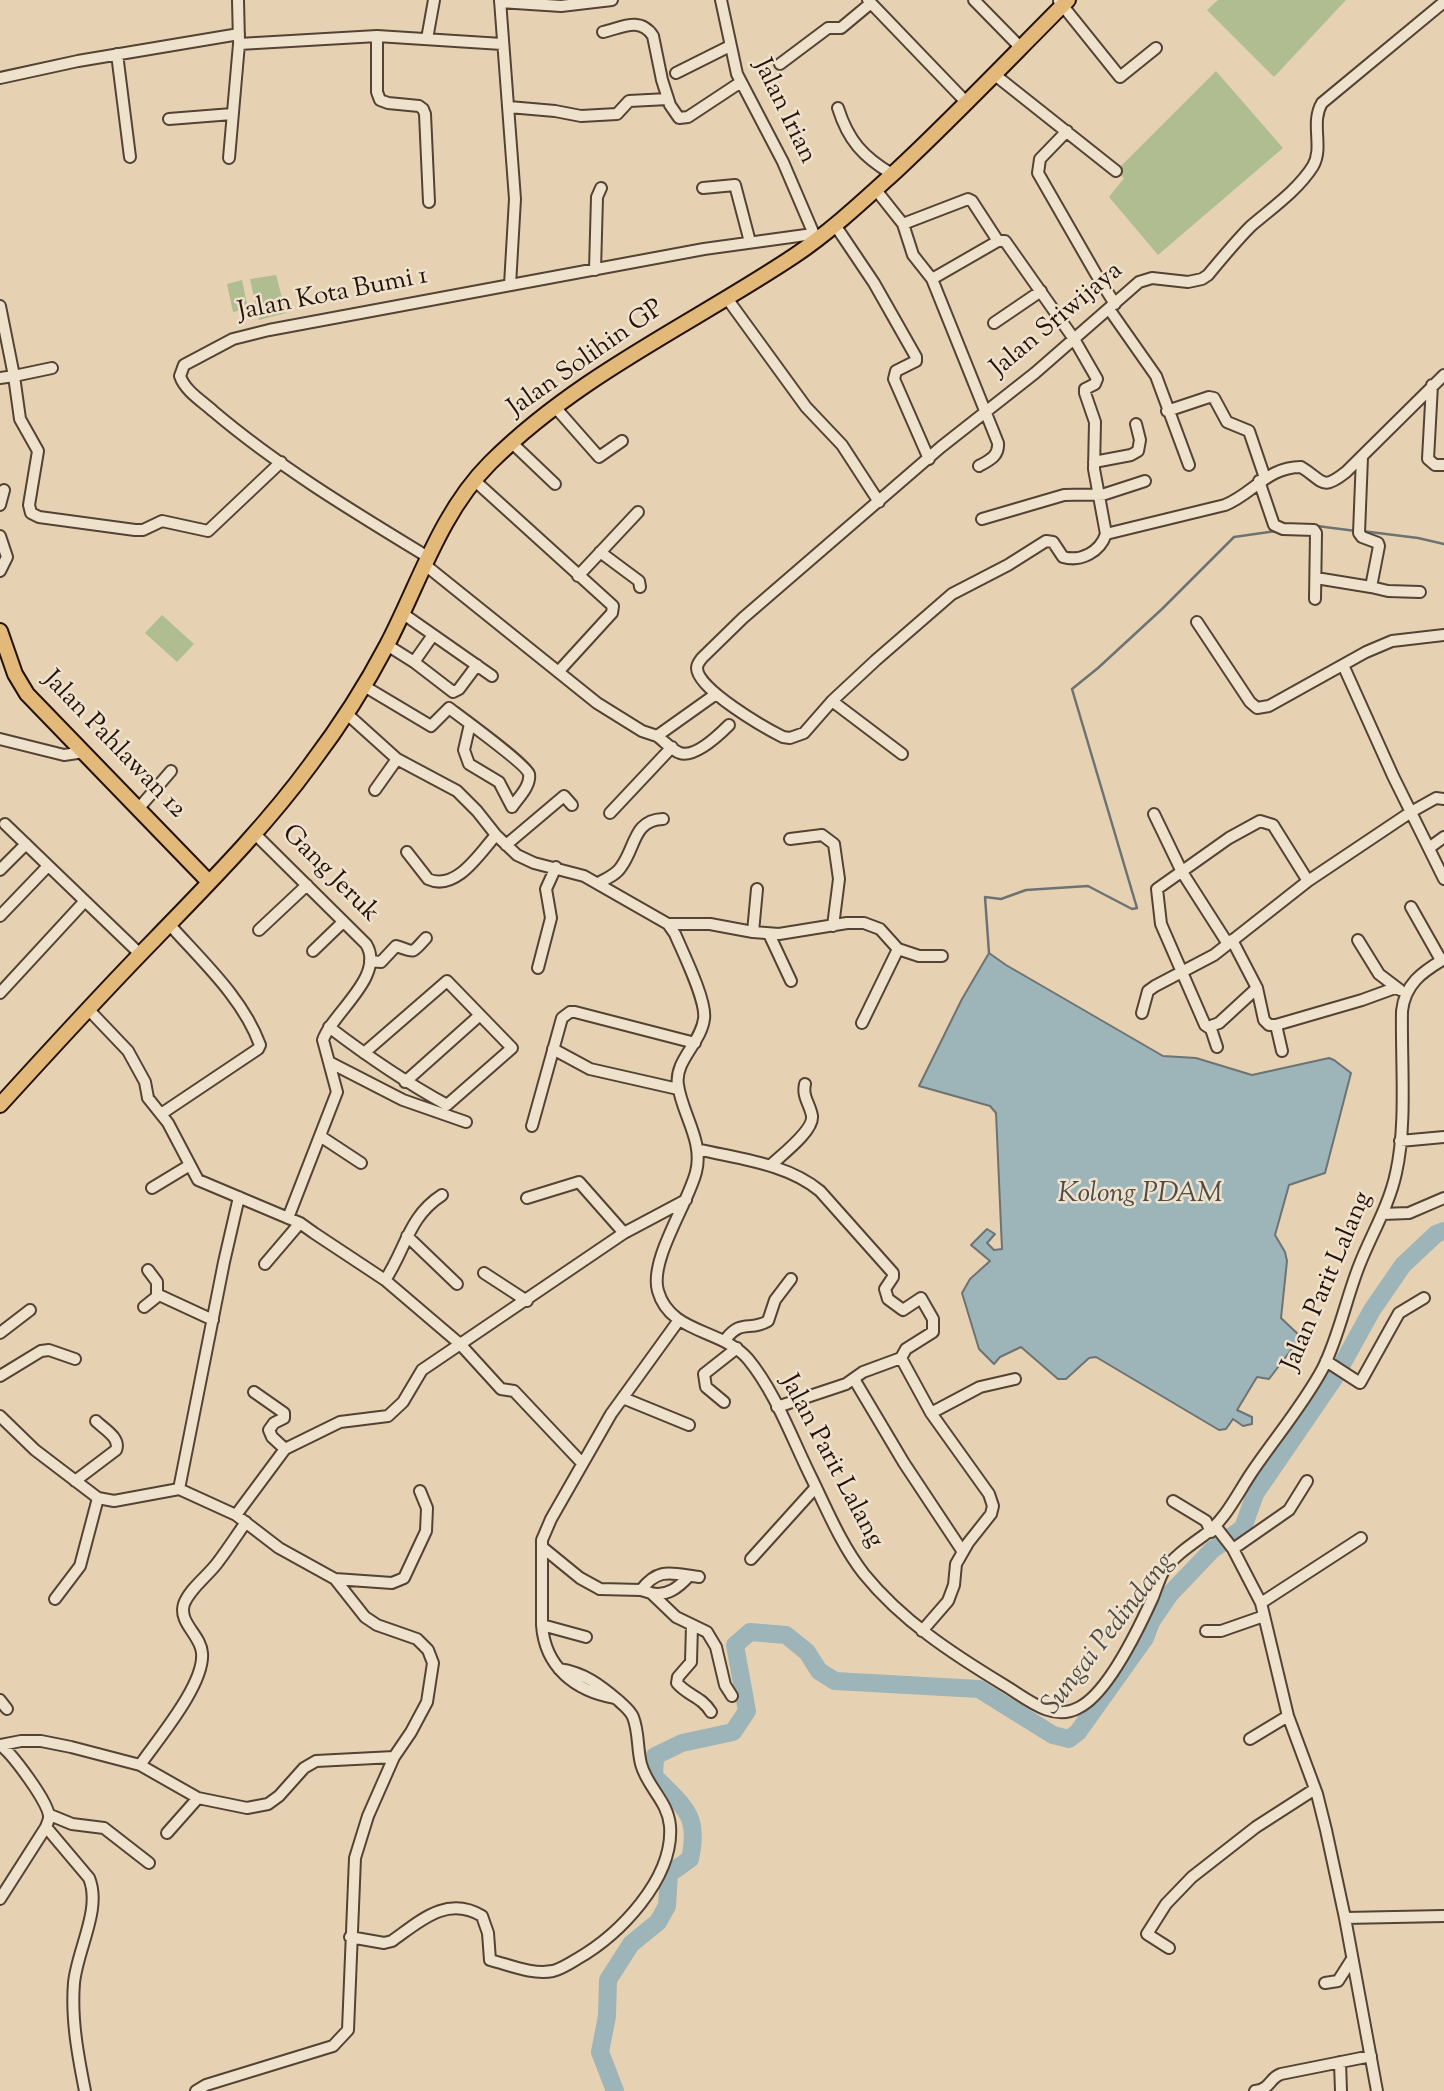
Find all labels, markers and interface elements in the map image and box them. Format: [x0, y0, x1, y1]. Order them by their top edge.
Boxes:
street label: Jalan Irian [744, 55, 822, 169]
street label: Jalan Sriwijaya [986, 257, 1130, 385]
street label: Jalan Kota Bumi 1 [236, 262, 430, 330]
street label: Jalan Solihin GP [503, 295, 671, 425]
street label: Jalan Pahlawan 12 [35, 666, 191, 826]
street label: Gang Jeruk [274, 820, 384, 930]
water label: Kolong PDAM [1058, 1179, 1222, 1213]
street label: Jalan Parit Lalang [1277, 1188, 1381, 1376]
street label: Jalan Parit Lalang [771, 1370, 889, 1554]
water label: Sungai Pedindang [1036, 1547, 1184, 1723]

